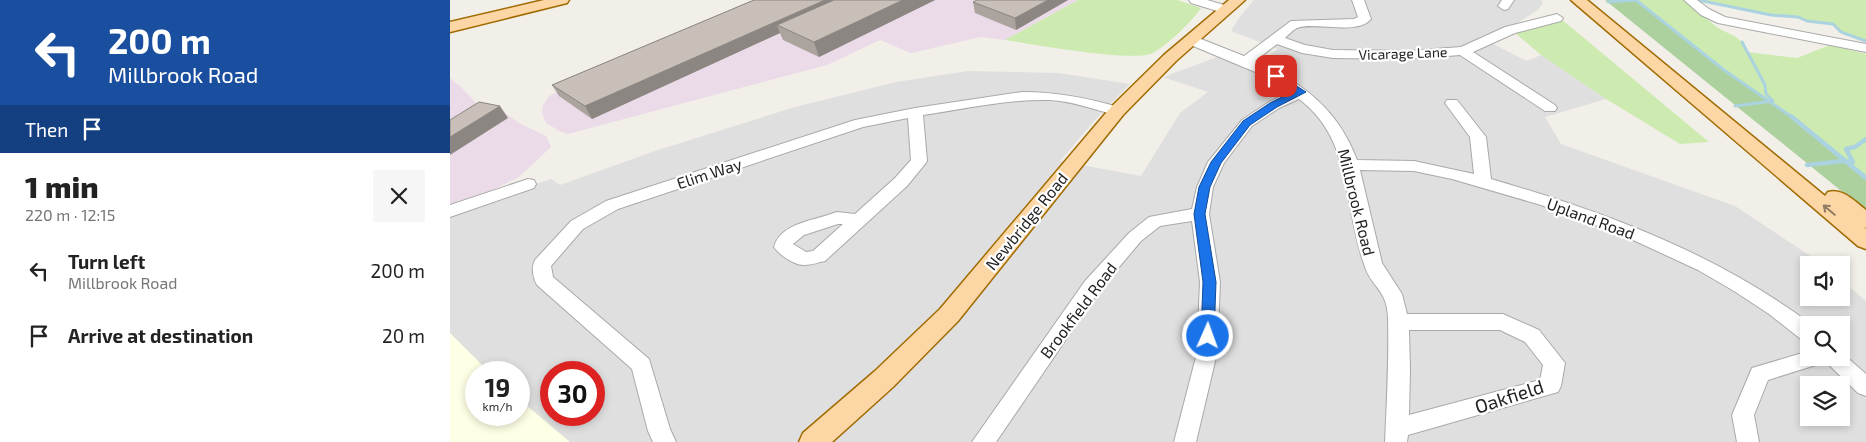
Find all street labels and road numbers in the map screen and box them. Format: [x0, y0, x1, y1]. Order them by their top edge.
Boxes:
street label: Vicarage Lane [1358, 43, 1448, 63]
street label: Millbrook Road [1335, 147, 1379, 257]
street label: Elim Way [674, 153, 744, 192]
street label: Newbridge Road [981, 169, 1071, 273]
street label: Upland Road [1544, 193, 1638, 243]
street label: Brookfield Road [1036, 258, 1120, 362]
street label: Oakfield [1472, 374, 1546, 418]

